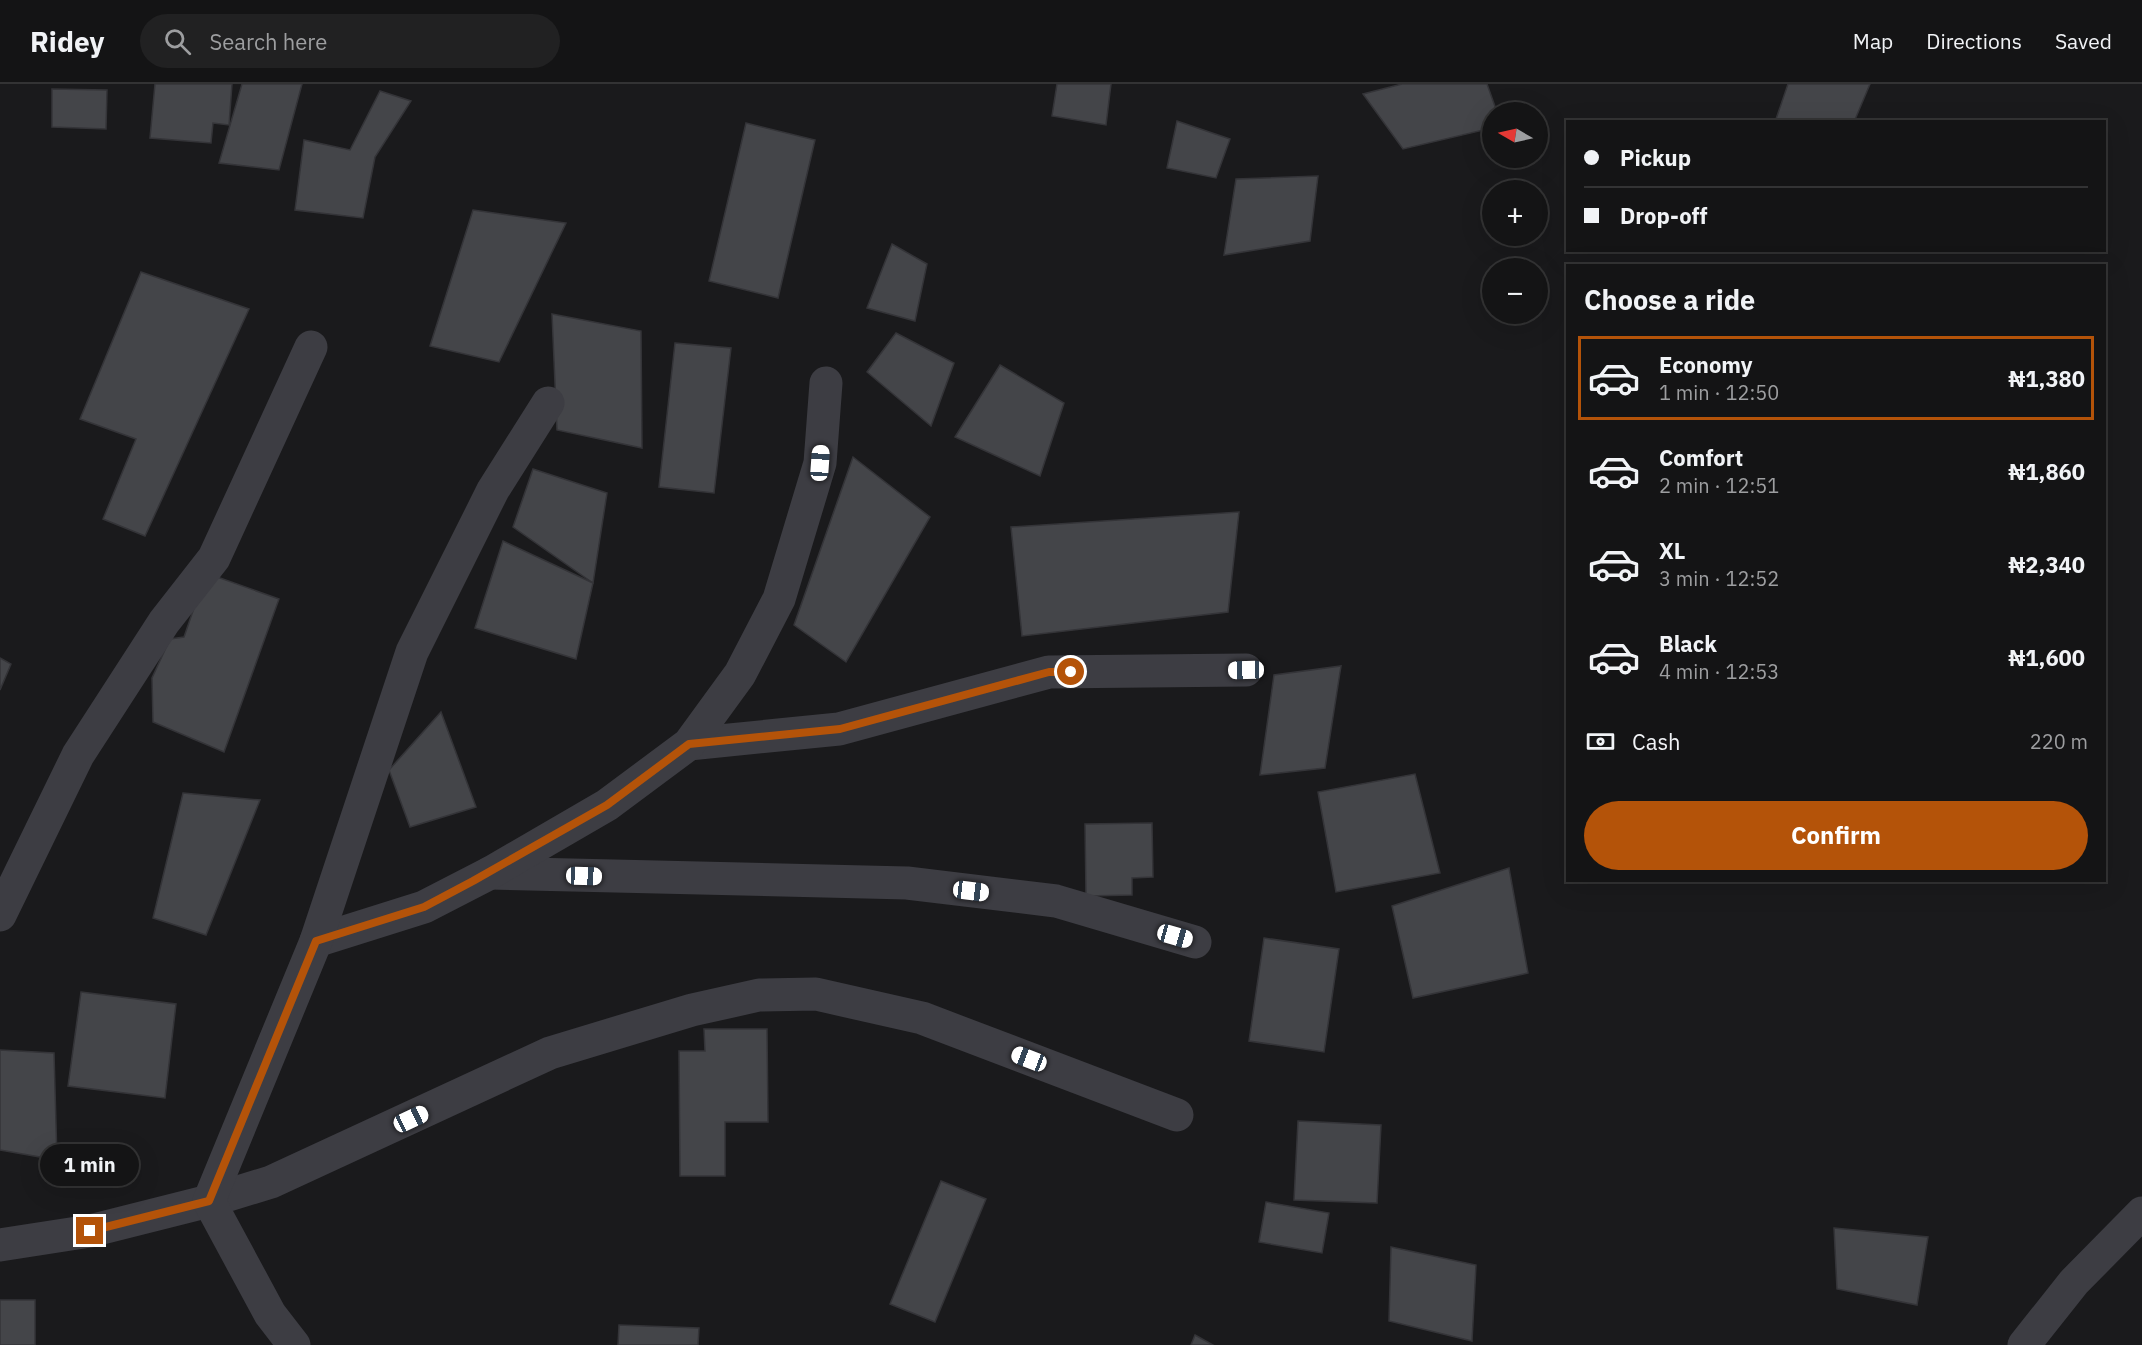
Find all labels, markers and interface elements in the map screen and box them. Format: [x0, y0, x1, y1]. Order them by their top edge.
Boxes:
search box [140, 14, 560, 68]
text: Ridey [30, 23, 104, 60]
icon: search [161, 25, 194, 58]
text: Search here [209, 27, 327, 56]
text: Map [1853, 27, 1893, 55]
text: Directions [1926, 27, 2022, 55]
text: Saved [2055, 27, 2112, 55]
north arrow [1482, 102, 1548, 168]
map controls [1482, 102, 1548, 324]
text: Pickup [1620, 143, 1691, 172]
button: + [1482, 180, 1548, 246]
text: Drop-off [1620, 201, 1707, 230]
button: − [1482, 258, 1548, 324]
text: Choose a ride [1584, 282, 1755, 317]
text: Economy [1659, 350, 1753, 379]
icon: car [1587, 351, 1641, 405]
text: ₦1,380 [2008, 364, 2085, 393]
text: 1 min · 12:50 [1659, 379, 1779, 406]
text: Comfort [1659, 443, 1743, 472]
car [810, 444, 830, 482]
icon: car [1587, 444, 1641, 498]
text: ₦1,860 [2008, 457, 2085, 486]
text: 2 min · 12:51 [1659, 472, 1779, 499]
text: XL [1659, 536, 1685, 565]
icon: car [1587, 537, 1641, 591]
text: ₦2,340 [2008, 550, 2085, 579]
text: 3 min · 12:52 [1659, 565, 1779, 592]
text: Black [1659, 629, 1717, 658]
icon: car [1587, 630, 1641, 684]
text: ₦1,600 [2008, 643, 2085, 672]
route start [1057, 658, 1084, 685]
text: 4 min · 12:53 [1659, 658, 1779, 685]
car [1228, 661, 1264, 679]
icon: cash [1584, 725, 1617, 758]
text: Cash [1632, 727, 1681, 756]
text: 220 m [2030, 728, 2088, 755]
button: Confirm [1584, 801, 2088, 870]
car [566, 866, 602, 886]
car [952, 880, 990, 902]
car [1155, 922, 1195, 950]
car [1009, 1044, 1049, 1074]
car [391, 1103, 431, 1135]
callout: 1 min [40, 1144, 140, 1186]
text: 1 min [63, 1151, 116, 1178]
route end [76, 1217, 103, 1244]

